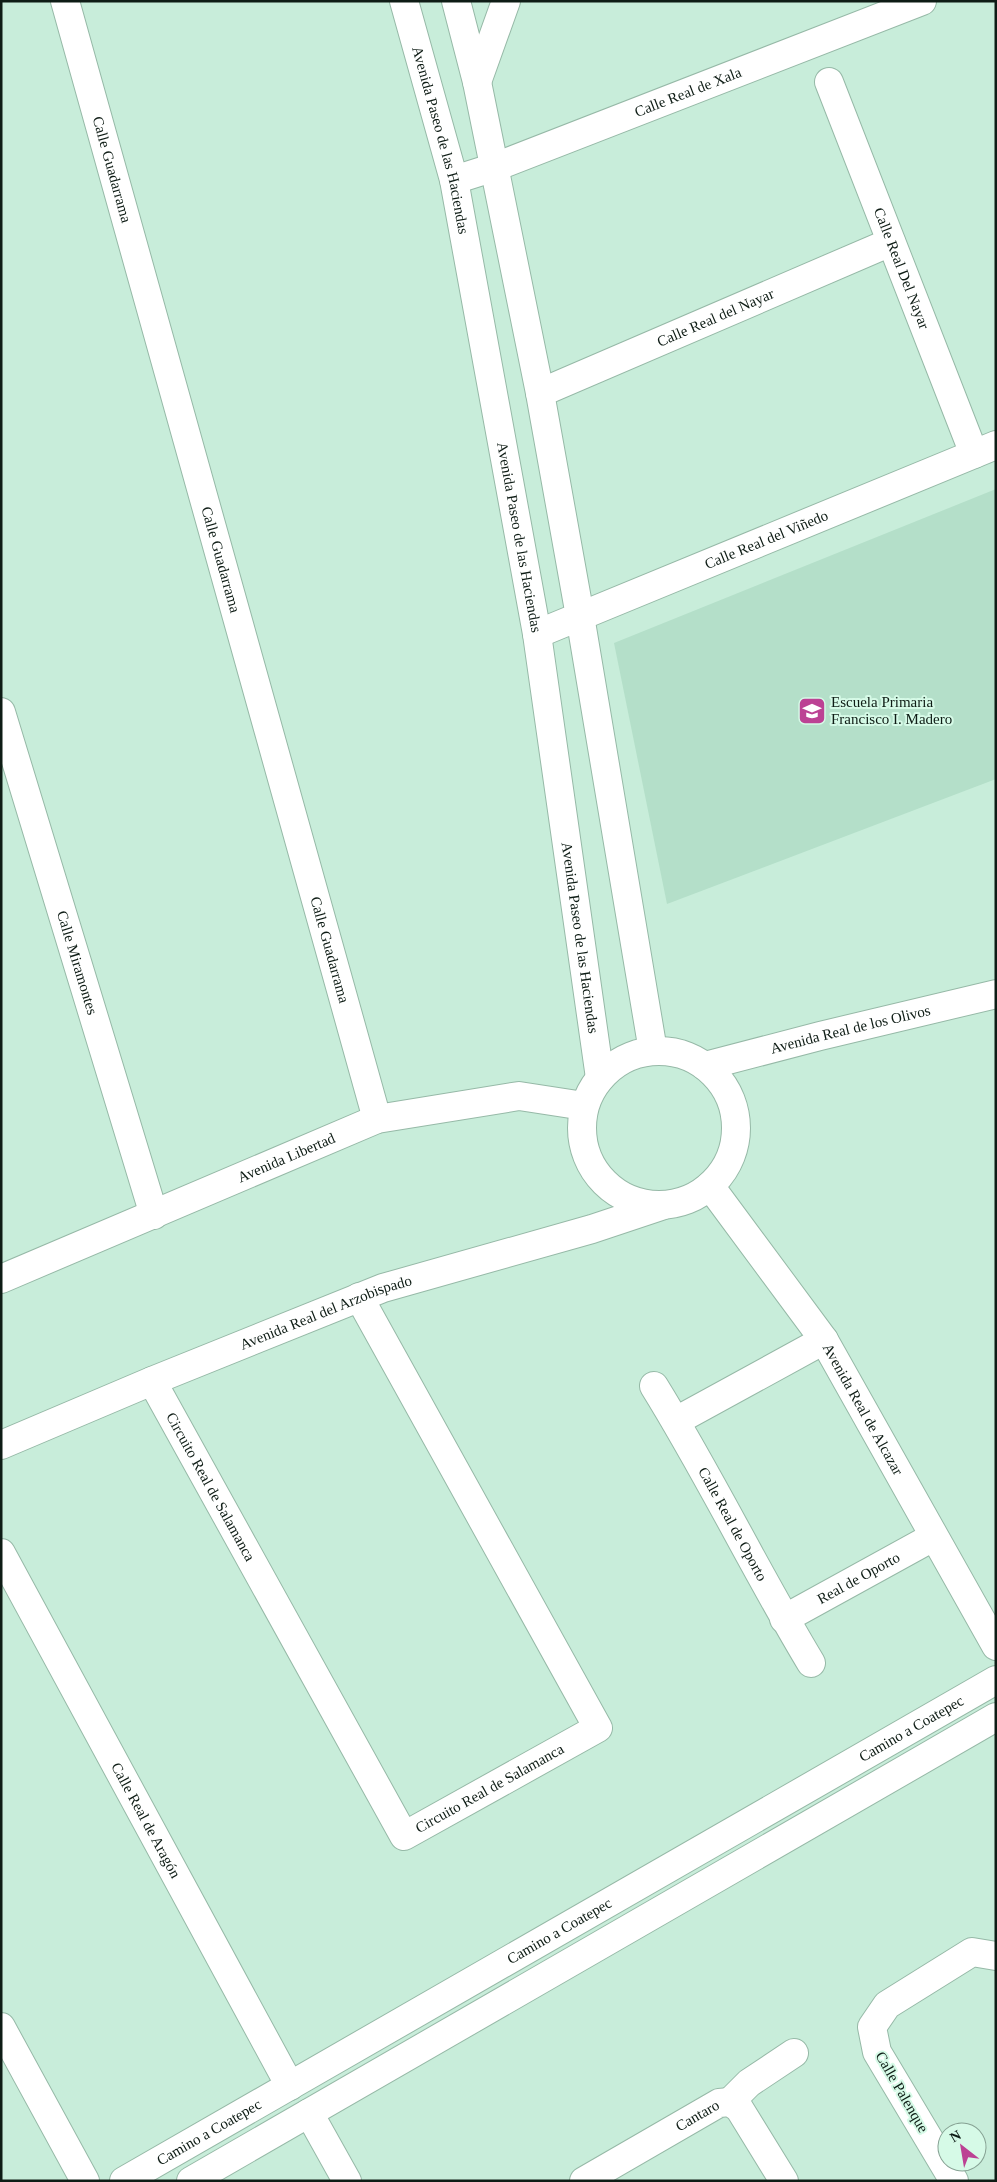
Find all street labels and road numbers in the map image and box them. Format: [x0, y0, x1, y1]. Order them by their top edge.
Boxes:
street label: Avenida Paseo de las Haciendas [409, 45, 472, 235]
street label: Calle Real de Xala [632, 64, 744, 120]
street label: Calle Guadarrama [90, 115, 135, 225]
street label: Calle Real Del Nayar [871, 205, 932, 331]
street label: Calle Real del Nayar [655, 285, 776, 350]
street label: Avenida Paseo de las Haciendas [494, 441, 545, 634]
street label: Calle Guadarrama [198, 505, 243, 615]
street label: Calle Real del Viñedo [702, 507, 830, 572]
street label: Avenida Paseo de las Haciendas [559, 841, 602, 1034]
street label: Calle Guadarrama [307, 895, 352, 1005]
street label: Calle Miramontes [54, 909, 101, 1017]
street label: Avenida Real de los Olivos [769, 1002, 932, 1057]
street label: Avenida Libertad [235, 1130, 338, 1185]
street label: Avenida Real del Arzobispado [238, 1272, 413, 1353]
street label: Avenida Real de Alcazar [820, 1341, 906, 1478]
street label: Circuito Real de Salamanca [163, 1410, 258, 1564]
street label: Calle Real de Oporto [695, 1464, 770, 1584]
street label: Real de Oporto [814, 1549, 903, 1607]
street label: Camino a Coatepec [856, 1692, 967, 1765]
street label: Circuito Real de Salamanca [413, 1741, 567, 1836]
street label: Calle Real de Aragón [108, 1760, 184, 1881]
street label: Camino a Coatepec [504, 1895, 615, 1967]
street label: Calle Palenque [872, 2049, 932, 2135]
street label: Camino a Coatepec [154, 2096, 264, 2168]
street label: Cantaro [673, 2097, 722, 2134]

